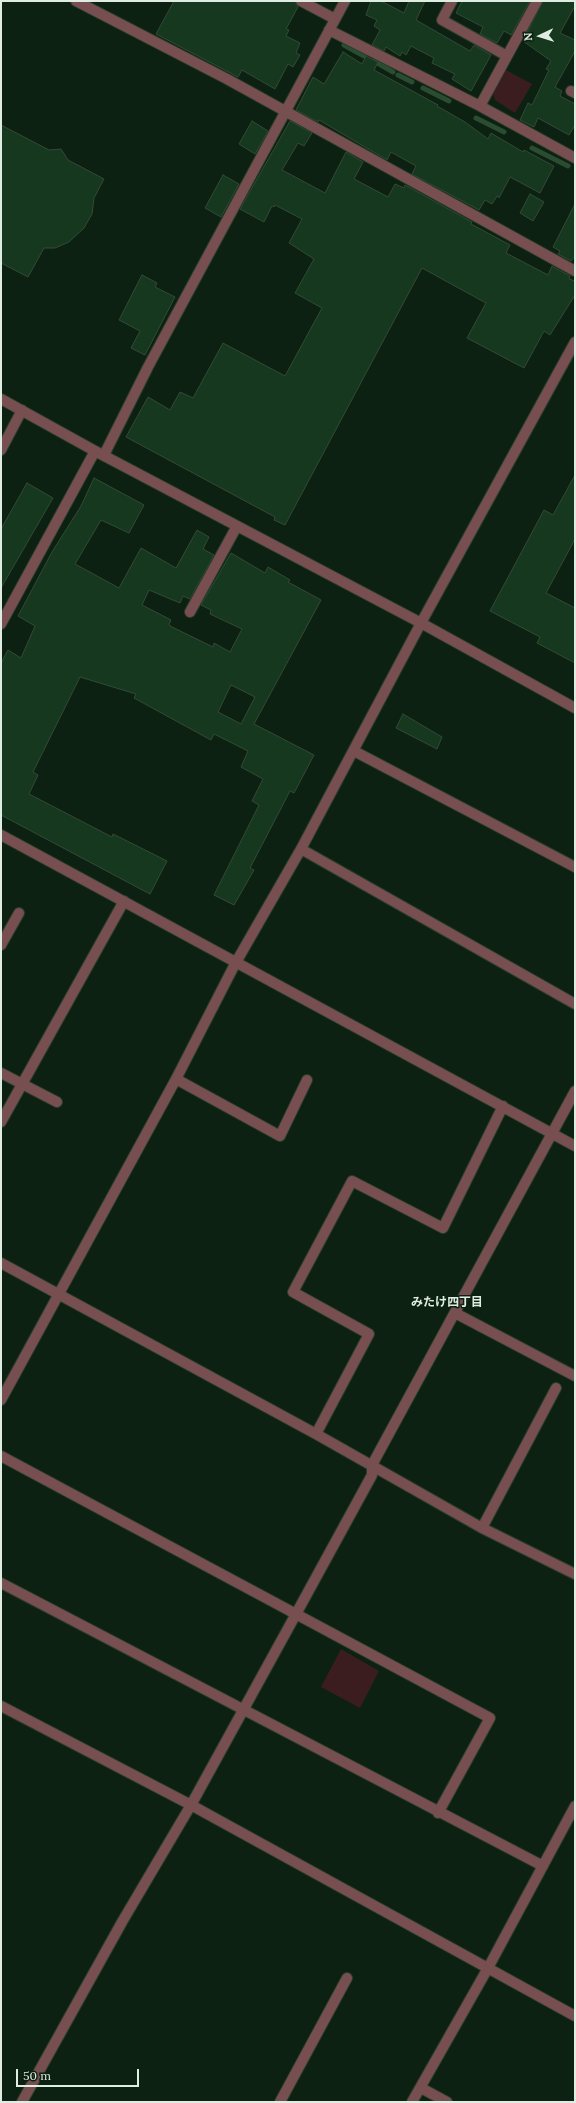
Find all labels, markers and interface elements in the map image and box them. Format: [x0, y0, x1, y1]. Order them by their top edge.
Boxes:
north arrow [520, 16, 560, 56]
text: N [521, 32, 535, 42]
district label: みたけ四丁目 [411, 1296, 483, 1310]
scale bar [18, 2061, 141, 2087]
text: 50 m [23, 2068, 51, 2083]

